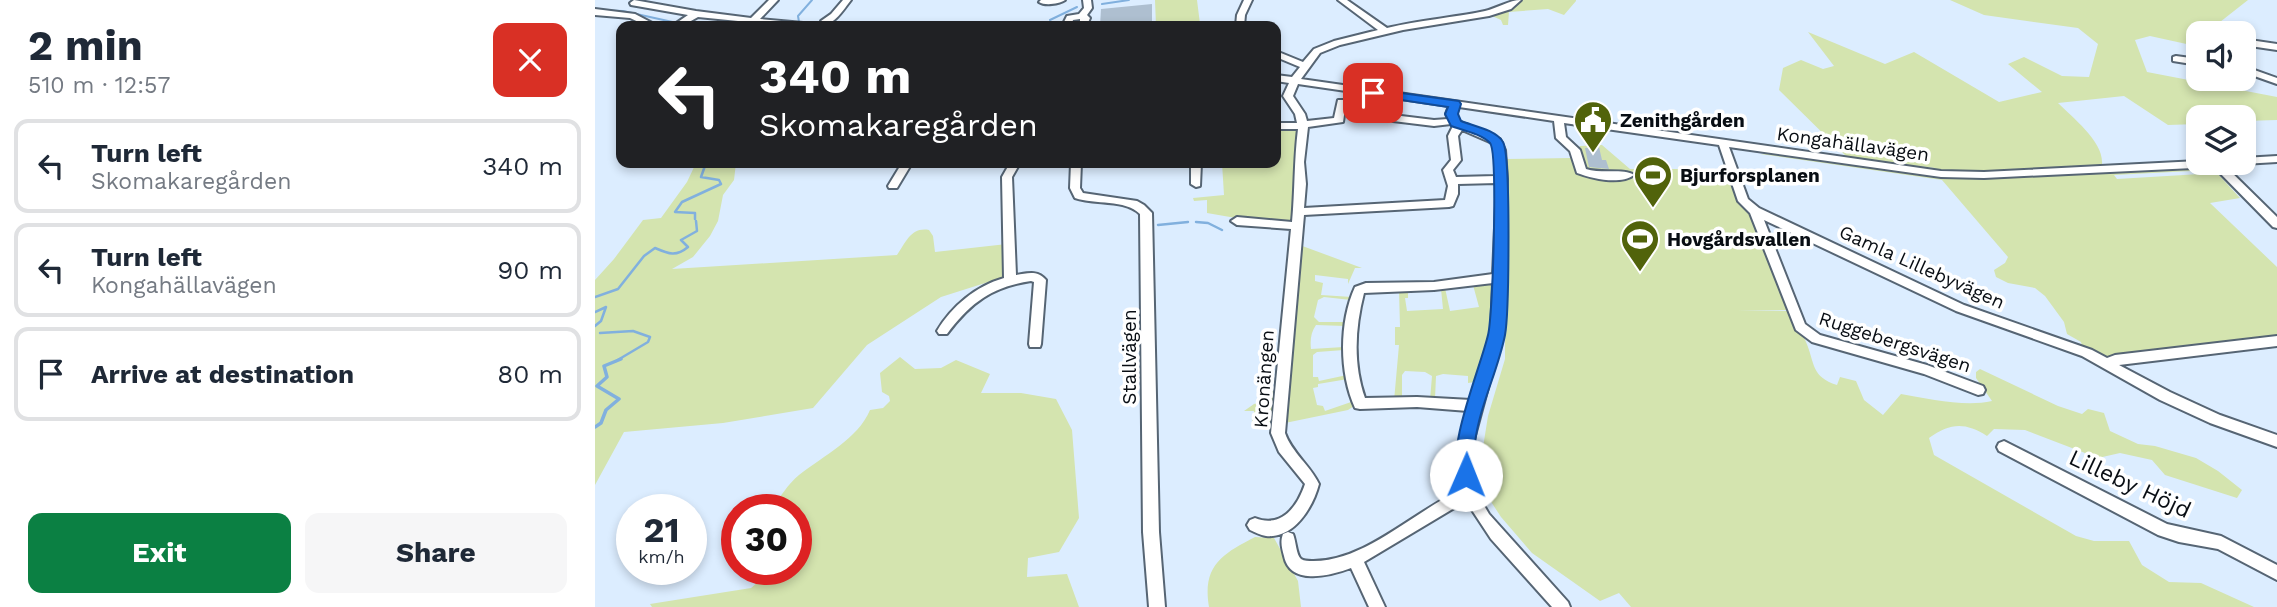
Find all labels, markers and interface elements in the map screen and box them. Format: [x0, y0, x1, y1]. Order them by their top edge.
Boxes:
text: 2 min [28, 21, 143, 70]
map controls [2186, 21, 2256, 175]
button: sound [2186, 21, 2256, 91]
button: close [493, 23, 567, 97]
text: 340 m [759, 47, 911, 105]
icon: left [644, 49, 735, 140]
pin [1343, 63, 1403, 123]
text: 510 m · 12:57 [28, 72, 170, 99]
icon: arrive [1354, 74, 1392, 112]
public building icon: Zenithgården [1572, 99, 1614, 154]
button: layers [2186, 105, 2256, 175]
text: Skomakaregården [759, 106, 1038, 144]
place label: Zenithgården [1620, 109, 1745, 132]
street label: Kongahällavägen [1775, 122, 1931, 166]
text: Turn left [91, 138, 202, 168]
icon: left [32, 147, 70, 185]
text: 340 m [482, 151, 563, 181]
sports icon: Bjurforsplanen [1632, 154, 1674, 209]
place label: Bjurforsplanen [1680, 164, 1820, 187]
text: Skomakaregården [91, 168, 291, 195]
sports icon: Hovgårdsvallen [1619, 218, 1661, 273]
street label: Gamla Lillebyvägen [1836, 220, 2008, 314]
place label: Hovgårdsvallen [1667, 228, 1811, 251]
text: Turn left [91, 242, 202, 272]
icon: left [32, 251, 70, 289]
text: 90 m [497, 255, 563, 285]
text: Kongahällavägen [91, 272, 277, 299]
street label: Ruggebergsvägen [1816, 307, 1974, 377]
street label: Stallvägen [1118, 309, 1141, 405]
street label: Kronängen [1249, 329, 1279, 429]
icon: arrive [32, 355, 70, 393]
text: Arrive at destination [91, 359, 354, 389]
text: 80 m [497, 359, 563, 389]
position arrow [1429, 438, 1503, 512]
street label: Lilleby Höjd [2065, 444, 2195, 524]
speed limit sign: 30 [721, 494, 812, 585]
text: 21 [644, 509, 679, 551]
button: Exit [28, 513, 291, 593]
button: Share [305, 513, 567, 593]
text: km/h [638, 546, 685, 567]

